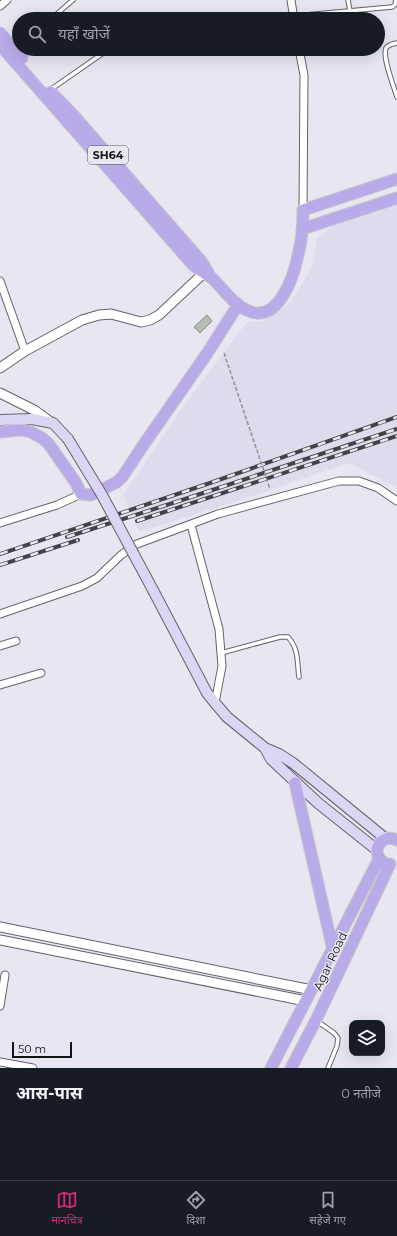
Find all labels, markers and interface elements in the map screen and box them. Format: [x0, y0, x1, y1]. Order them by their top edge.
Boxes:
search box [12, 12, 385, 56]
icon: search [26, 23, 48, 45]
text: यहाँ खोजें [58, 24, 110, 43]
road number: SH64 [88, 146, 128, 164]
street label: Agar Road [310, 929, 350, 993]
map controls [349, 1020, 385, 1056]
button: layers [349, 1020, 385, 1056]
scale bar [12, 1040, 72, 1059]
text: 50 m [18, 1042, 46, 1056]
text: आस-पास [16, 1083, 83, 1103]
text: 0 नतीजे [341, 1085, 381, 1101]
tab: मानचित्र [51, 1189, 83, 1228]
tab: दिशा [185, 1189, 207, 1228]
tab: सहेजे गए [309, 1189, 346, 1228]

